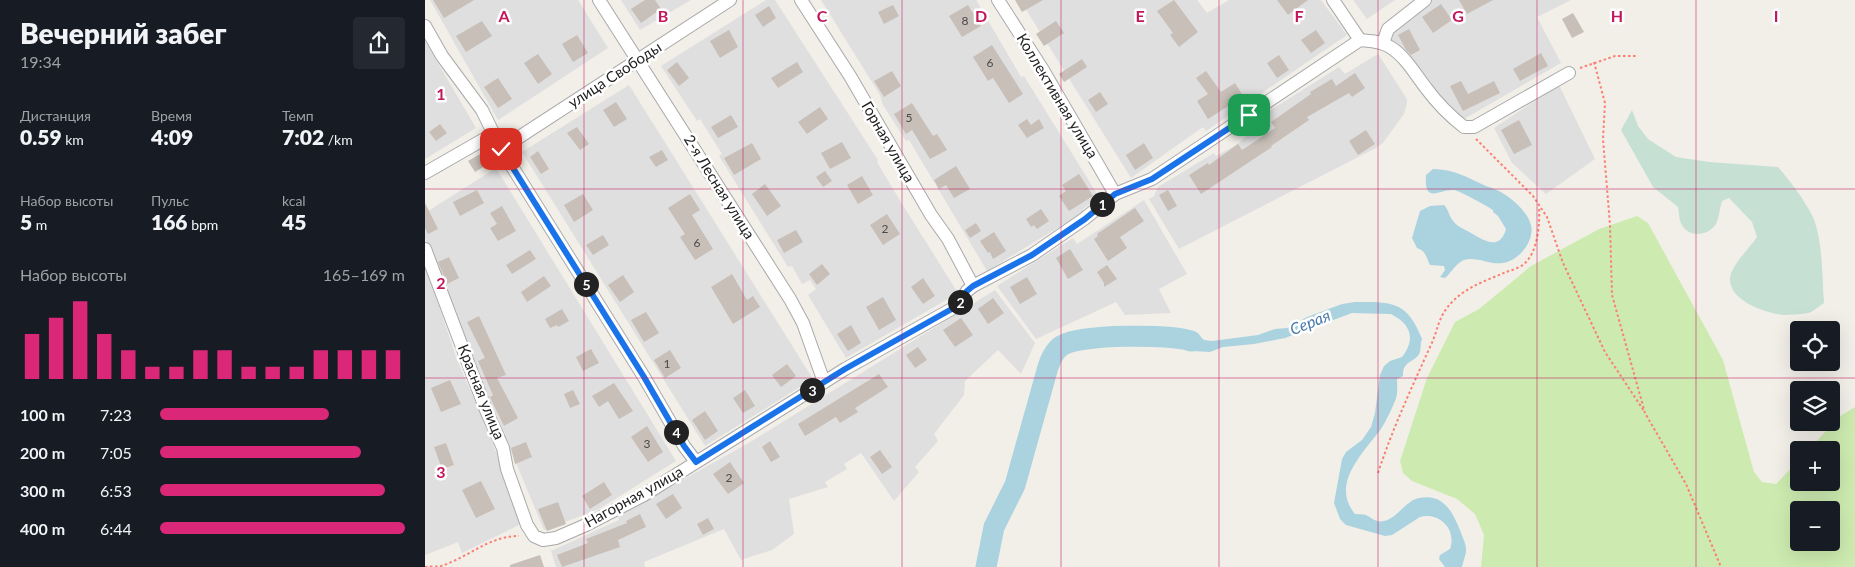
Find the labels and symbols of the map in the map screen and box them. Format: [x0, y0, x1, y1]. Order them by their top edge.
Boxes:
text: A [497, 6, 510, 25]
text: B [658, 6, 668, 25]
text: C [817, 6, 828, 25]
text: D [975, 6, 987, 25]
text: E [1135, 6, 1145, 25]
text: F [1294, 6, 1304, 25]
text: G [1452, 6, 1464, 25]
text: H [1611, 6, 1623, 25]
text: I [1774, 6, 1778, 25]
house number: 8 [962, 13, 969, 28]
street label: Коллективная улица [1013, 30, 1102, 161]
street label: улица Свободы [564, 37, 665, 111]
house number: 6 [987, 55, 994, 70]
text: 1 [436, 84, 446, 103]
pin [1228, 94, 1270, 136]
street label: Горная улица [858, 98, 919, 185]
house number: 5 [906, 110, 913, 125]
pin [480, 128, 522, 170]
street label: 2-я Лесная улица [681, 131, 759, 242]
pin: 1 [1089, 192, 1115, 216]
house number: 2 [882, 221, 889, 236]
house number: 6 [694, 235, 701, 250]
pin: 5 [573, 272, 599, 296]
text: 2 [436, 273, 446, 292]
pin: 2 [947, 290, 973, 314]
water label: Серая [1287, 305, 1333, 338]
street label: Красная улица [455, 341, 509, 442]
house number: 1 [664, 356, 671, 371]
pin: 3 [799, 378, 825, 402]
pin: 4 [663, 420, 689, 444]
house number: 3 [644, 436, 651, 451]
text: 3 [436, 462, 446, 481]
street label: Нагорная улица [581, 462, 686, 531]
house number: 2 [726, 470, 733, 485]

